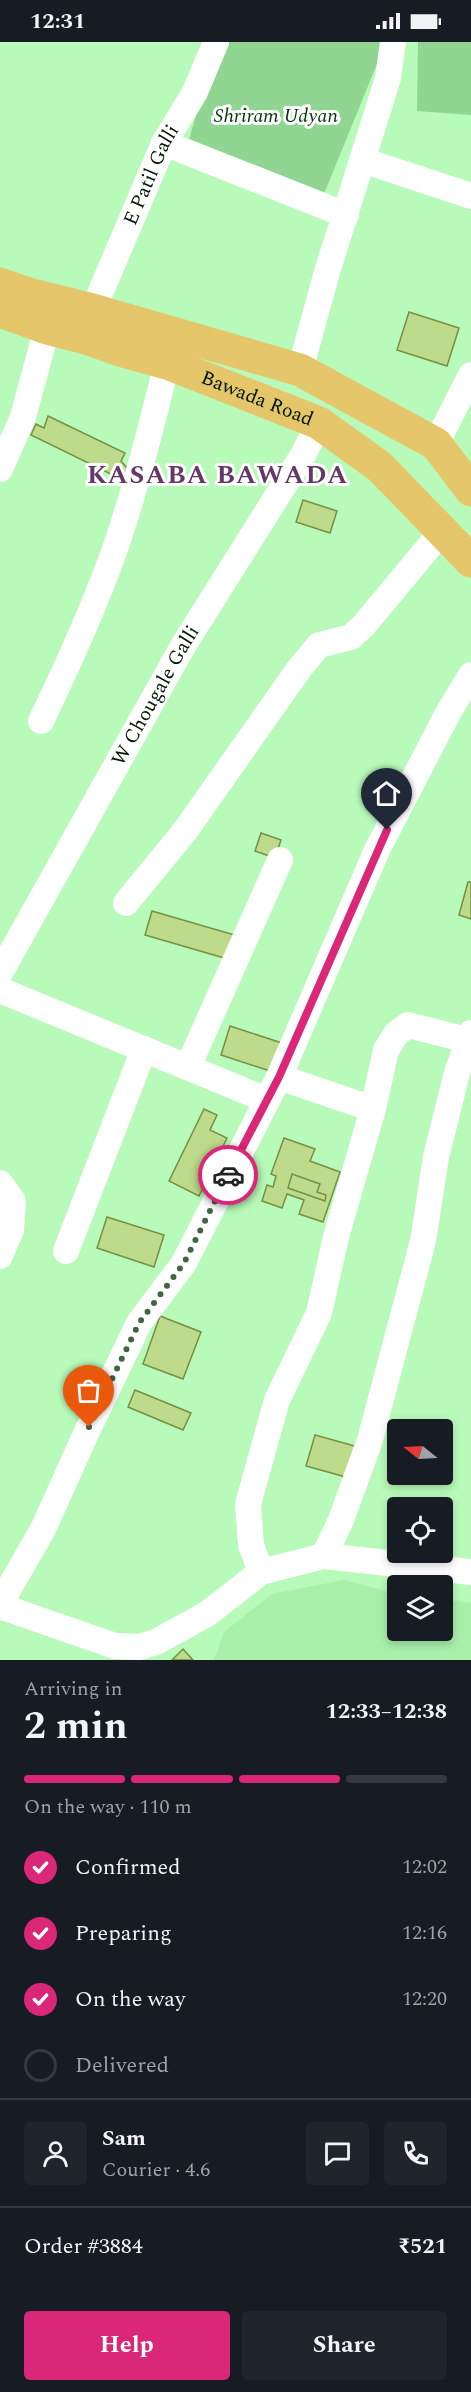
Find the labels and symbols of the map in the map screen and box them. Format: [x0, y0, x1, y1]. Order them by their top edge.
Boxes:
park label: Shriram Udyan [214, 101, 338, 131]
street label: E Patil Galli [116, 119, 187, 230]
street label: Bawada Road [196, 363, 318, 434]
district label: KASABA BAWADA [87, 455, 349, 495]
street label: W Chougale Galli [104, 620, 207, 771]
pin [361, 768, 412, 830]
courier [198, 1145, 258, 1205]
pin [63, 1365, 114, 1427]
north arrow [387, 1419, 453, 1485]

